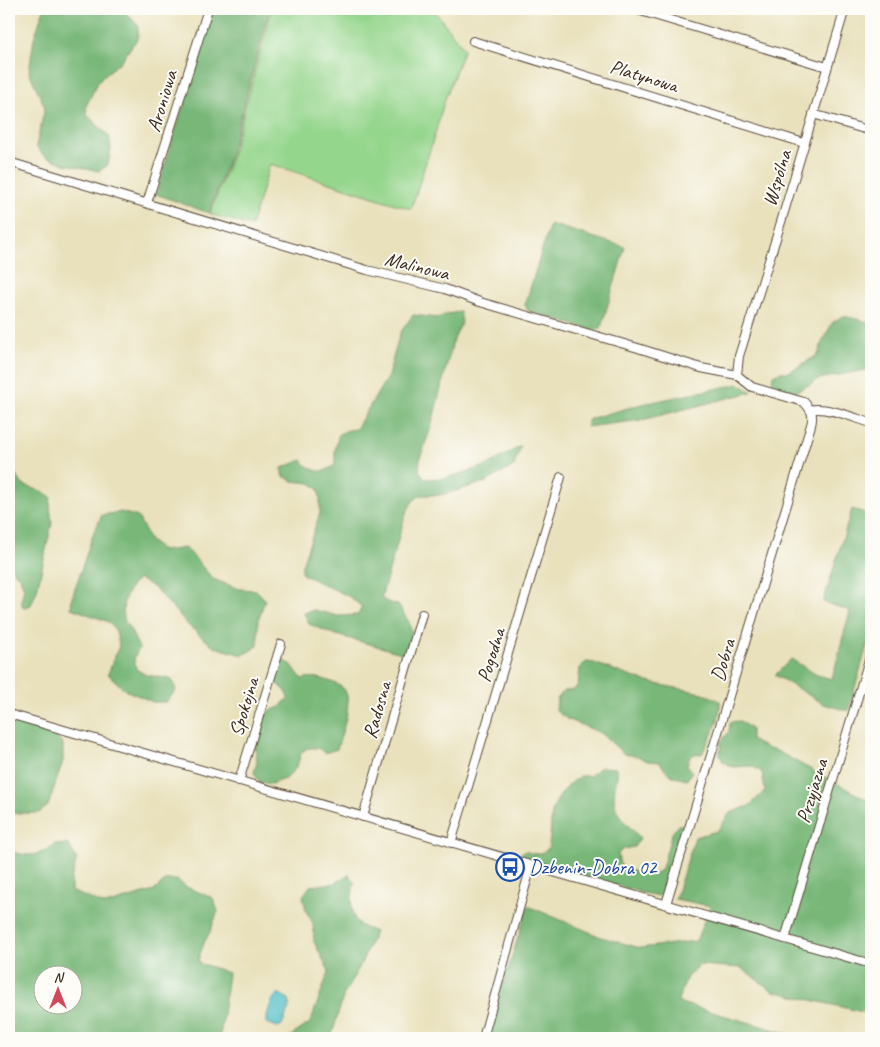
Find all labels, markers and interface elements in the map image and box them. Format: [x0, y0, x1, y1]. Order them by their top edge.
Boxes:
street label: Platynowa [607, 54, 683, 99]
street label: Aroniowa [141, 66, 184, 135]
street label: Wspólna [757, 146, 798, 209]
street label: Malinowa [382, 246, 453, 286]
street label: Pogodna [471, 623, 512, 685]
street label: Dobra [705, 634, 742, 684]
street label: Spokojna [223, 673, 265, 739]
street label: Radosna [357, 677, 398, 741]
street label: Przyjazna [790, 754, 834, 826]
bus stop icon: Dzbenin-Dobra 02 [495, 852, 525, 882]
place label: Dzbenin-Dobra 02 [529, 855, 658, 880]
north arrow [32, 964, 82, 1014]
text: N [54, 969, 65, 986]

